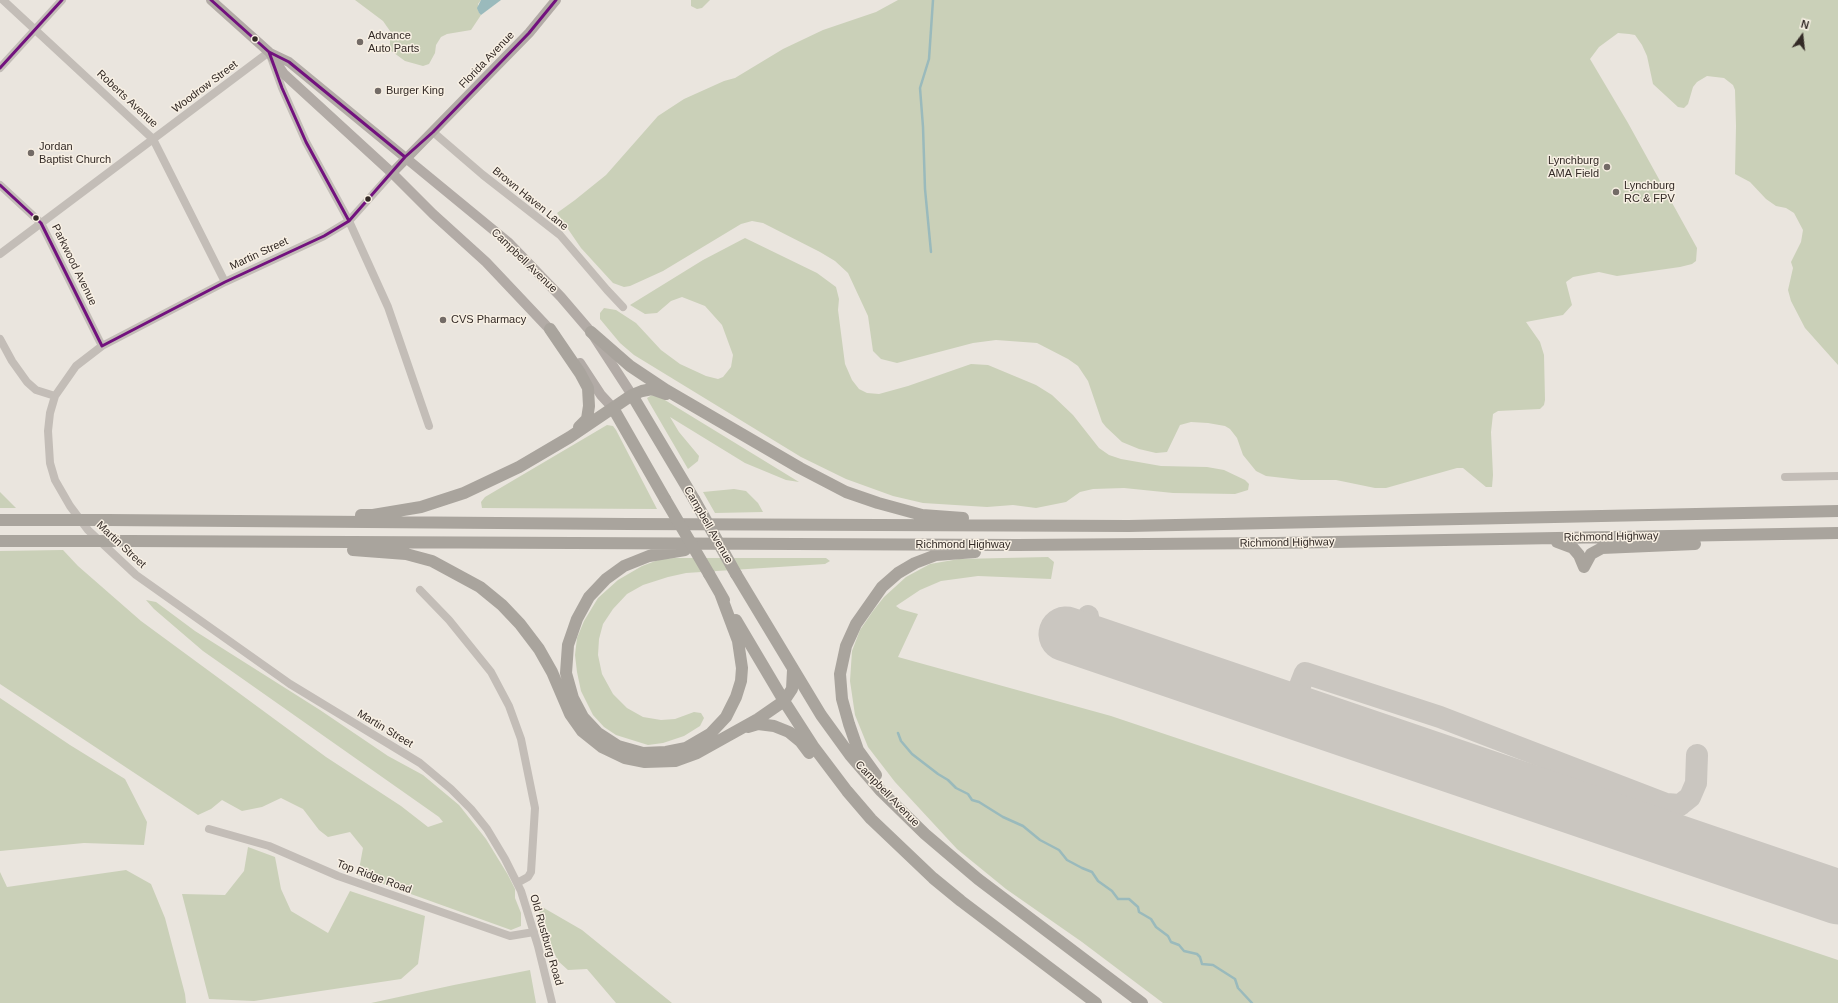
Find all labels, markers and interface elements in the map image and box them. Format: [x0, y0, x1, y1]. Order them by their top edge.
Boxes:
north arrow [1782, 16, 1822, 56]
text: N [1800, 18, 1810, 31]
place label: Advance Auto Parts [368, 29, 419, 55]
street label: Florida Avenue [457, 29, 517, 91]
unlabelled marker [250, 34, 260, 44]
marker: Advance Auto Parts [355, 37, 365, 47]
street label: Woodrow Street [170, 58, 240, 116]
street label: Roberts Avenue [94, 67, 160, 131]
place label: Burger King [386, 84, 444, 98]
marker: Burger King [373, 86, 383, 96]
place label: Jordan Baptist Church [39, 140, 111, 166]
marker: Jordan Baptist Church [26, 148, 36, 158]
place label: Lynchburg AMA Field [1548, 154, 1599, 180]
marker: Lynchburg AMA Field [1602, 162, 1612, 172]
street label: Brown Haven Lane [489, 164, 571, 234]
place label: Lynchburg RC & FPV [1624, 179, 1675, 205]
marker: Lynchburg RC & FPV [1611, 187, 1621, 197]
unlabelled marker [363, 194, 373, 204]
unlabelled marker [31, 213, 41, 223]
street label: Parkwood Avenue [49, 222, 99, 308]
street label: Campbell Avenue [488, 226, 560, 296]
street label: Martin Street [228, 235, 290, 273]
place label: CVS Pharmacy [451, 313, 526, 327]
marker: CVS Pharmacy [438, 315, 448, 325]
street label: Campbell Avenue [681, 484, 735, 566]
street label: Martin Street [93, 519, 149, 571]
street label: Richmond Highway [1564, 530, 1658, 544]
street label: Richmond Highway [1240, 536, 1334, 550]
street label: Richmond Highway [916, 538, 1010, 552]
street label: Martin Street [355, 707, 415, 751]
street label: Campbell Avenue [852, 758, 922, 830]
street label: Top Ridge Road [335, 857, 413, 897]
street label: Old Rustburg Road [527, 893, 565, 987]

